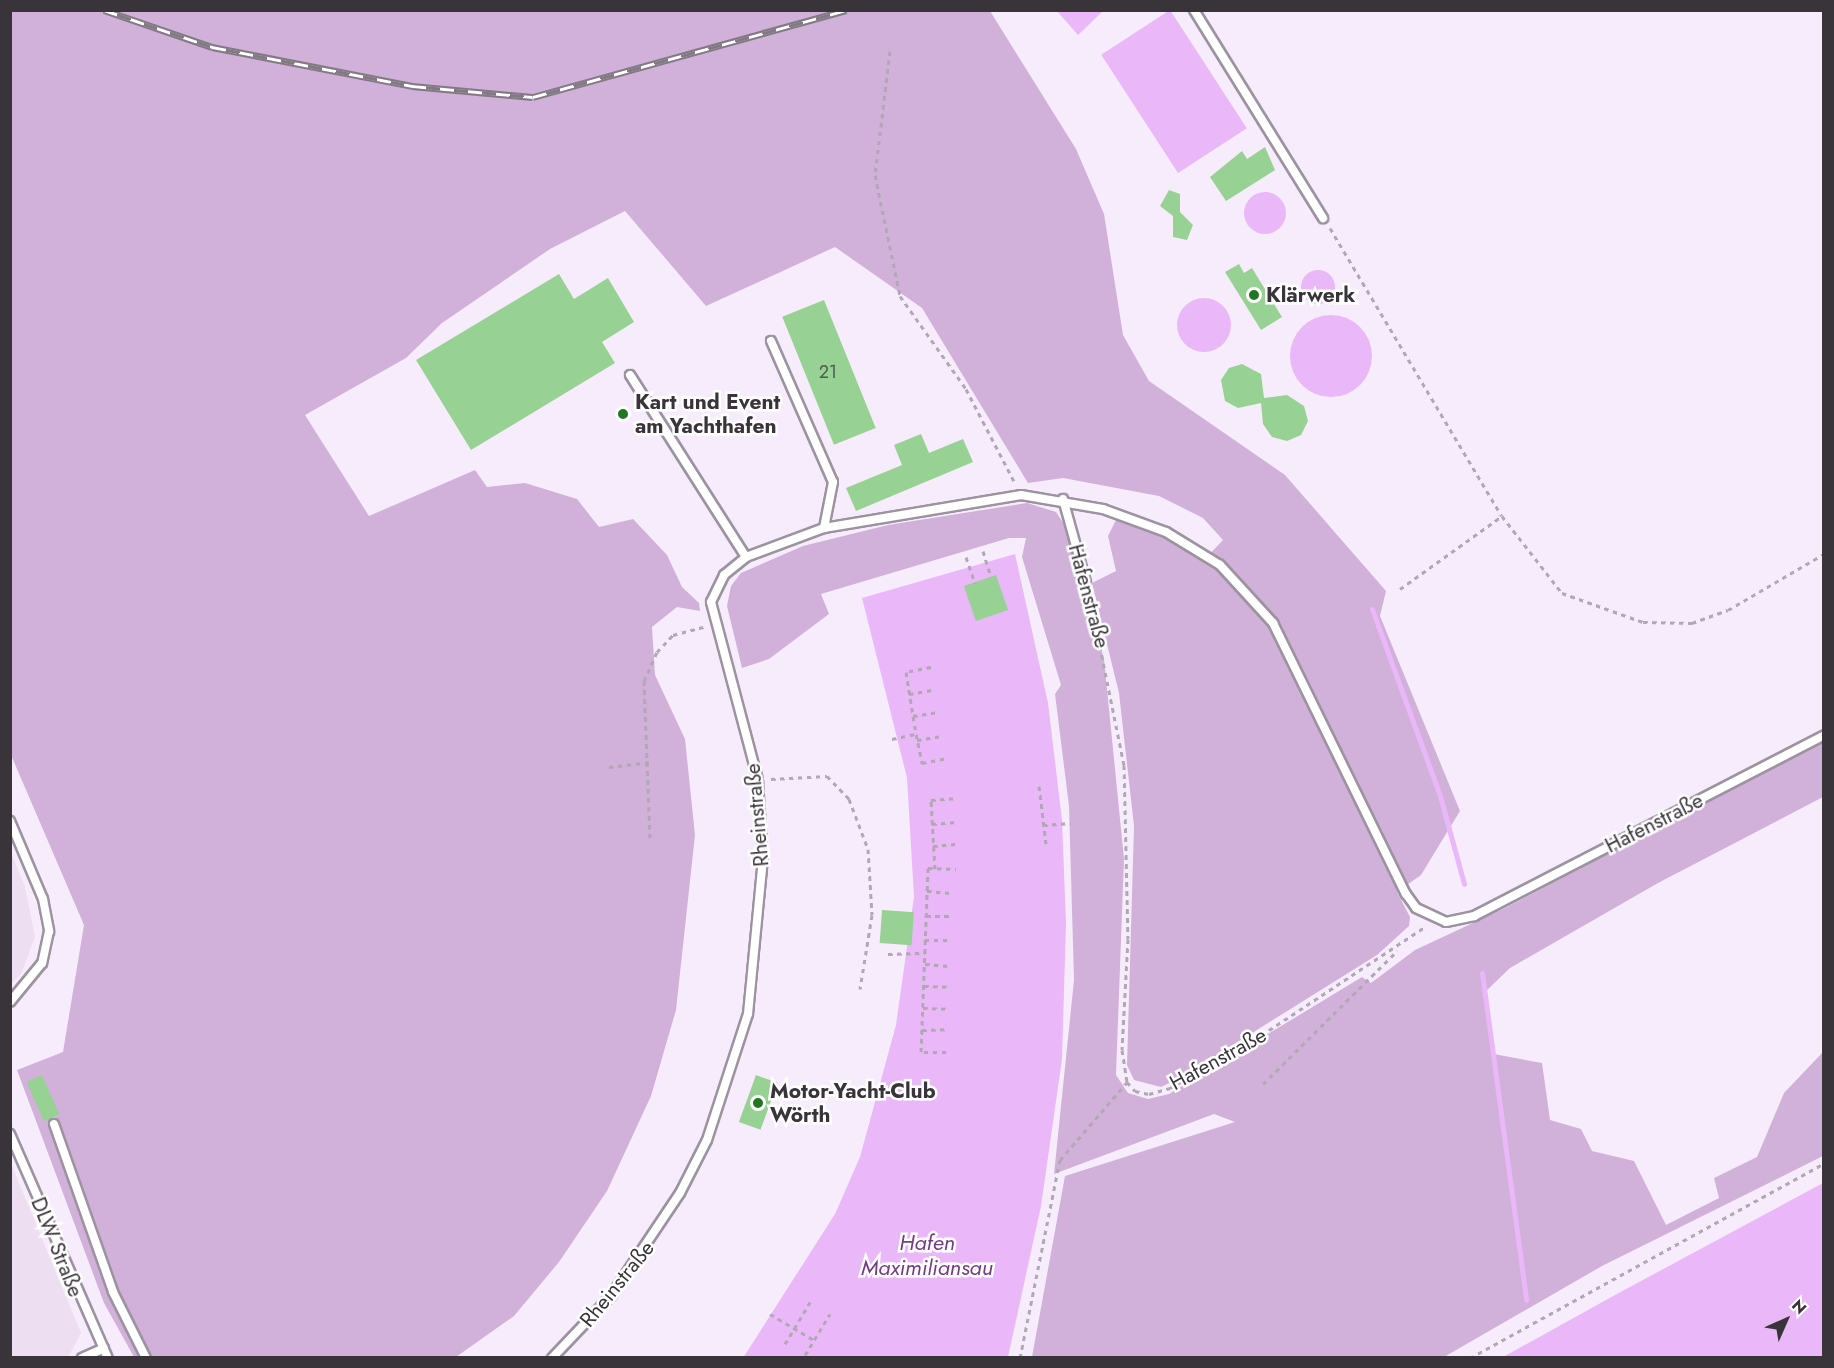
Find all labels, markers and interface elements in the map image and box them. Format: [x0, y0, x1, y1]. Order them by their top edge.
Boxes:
place label: Klärwerk [1266, 282, 1355, 308]
marker: Klärwerk [1247, 288, 1261, 302]
house number: 21 [819, 361, 837, 383]
place label: Kart und Event am Yachthafen [635, 389, 780, 439]
marker: Kart und Event am Yachthafen [616, 407, 630, 421]
street label: Hafenstraße [1063, 541, 1115, 651]
street label: Rheinstraße [740, 762, 774, 868]
street label: Hafenstraße [1601, 788, 1707, 858]
street label: Hafenstraße [1165, 1022, 1271, 1096]
place label: Motor-Yacht-Club Wörth [770, 1078, 936, 1128]
marker: Motor-Yacht-Club Wörth [751, 1096, 765, 1110]
street label: DLW Straße [26, 1193, 88, 1301]
water label: Hafen Maximiliansau [861, 1229, 993, 1280]
street label: Rheinstraße [575, 1236, 659, 1332]
north arrow [1756, 1290, 1816, 1350]
text: N [1786, 1294, 1812, 1320]

